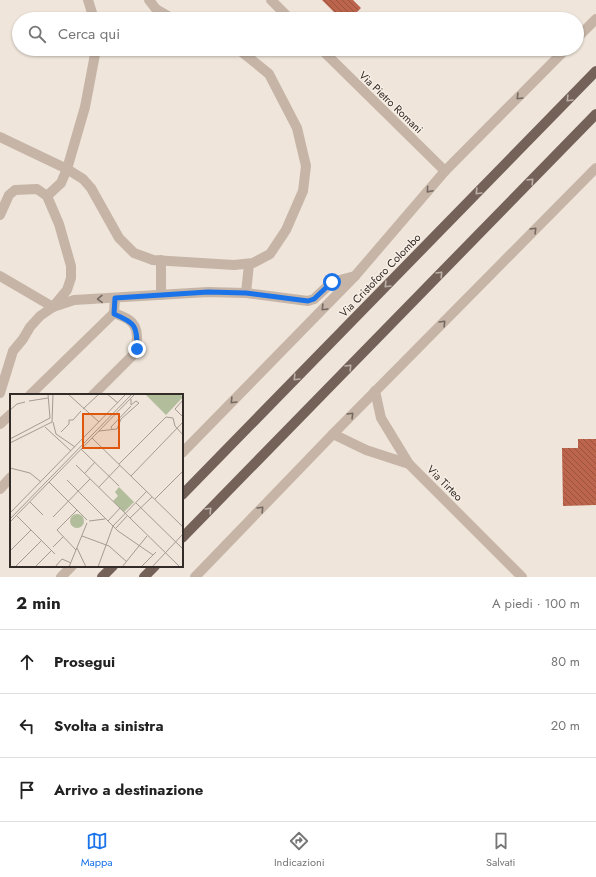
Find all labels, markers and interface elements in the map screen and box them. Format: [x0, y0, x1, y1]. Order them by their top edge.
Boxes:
search box [12, 12, 584, 56]
icon: search [26, 23, 48, 45]
text: Cerca qui [58, 23, 120, 45]
street label: Via Pietro Romani [355, 67, 427, 137]
one-way arrow [516, 92, 524, 100]
one-way arrow [566, 94, 574, 102]
one-way arrow [526, 178, 534, 186]
one-way arrow [426, 185, 433, 193]
one-way arrow [475, 187, 483, 195]
one-way arrow [529, 227, 537, 235]
street label: Via Cristoforo Colombo [336, 230, 424, 320]
one-way arrow [435, 271, 443, 279]
route start [323, 273, 341, 291]
one-way arrow [384, 280, 392, 288]
one-way arrow [97, 294, 103, 303]
one-way arrow [321, 303, 329, 311]
one-way arrow [438, 320, 446, 328]
route end [128, 340, 146, 358]
one-way arrow [344, 364, 352, 372]
one-way arrow [293, 373, 301, 381]
inset map [10, 394, 183, 567]
one-way arrow [230, 396, 238, 404]
one-way arrow [346, 412, 354, 420]
street label: Via Tirteo [424, 462, 466, 504]
one-way arrow [256, 506, 264, 514]
one-way arrow [204, 507, 212, 515]
text: 2 min [16, 591, 61, 615]
text: A piedi · 100 m [492, 594, 580, 613]
icon: ahead [16, 651, 38, 673]
text: Prosegui [54, 651, 115, 673]
text: 80 m [551, 652, 580, 671]
icon: left [16, 715, 38, 737]
text: Svolta a sinistra [54, 715, 164, 737]
text: 20 m [551, 716, 580, 735]
icon: arrive [16, 779, 38, 801]
text: Arrivo a destinazione [54, 779, 203, 801]
tab: Mappa [81, 830, 113, 870]
tab: Indicazioni [274, 830, 325, 870]
tab: Salvati [486, 830, 515, 870]

